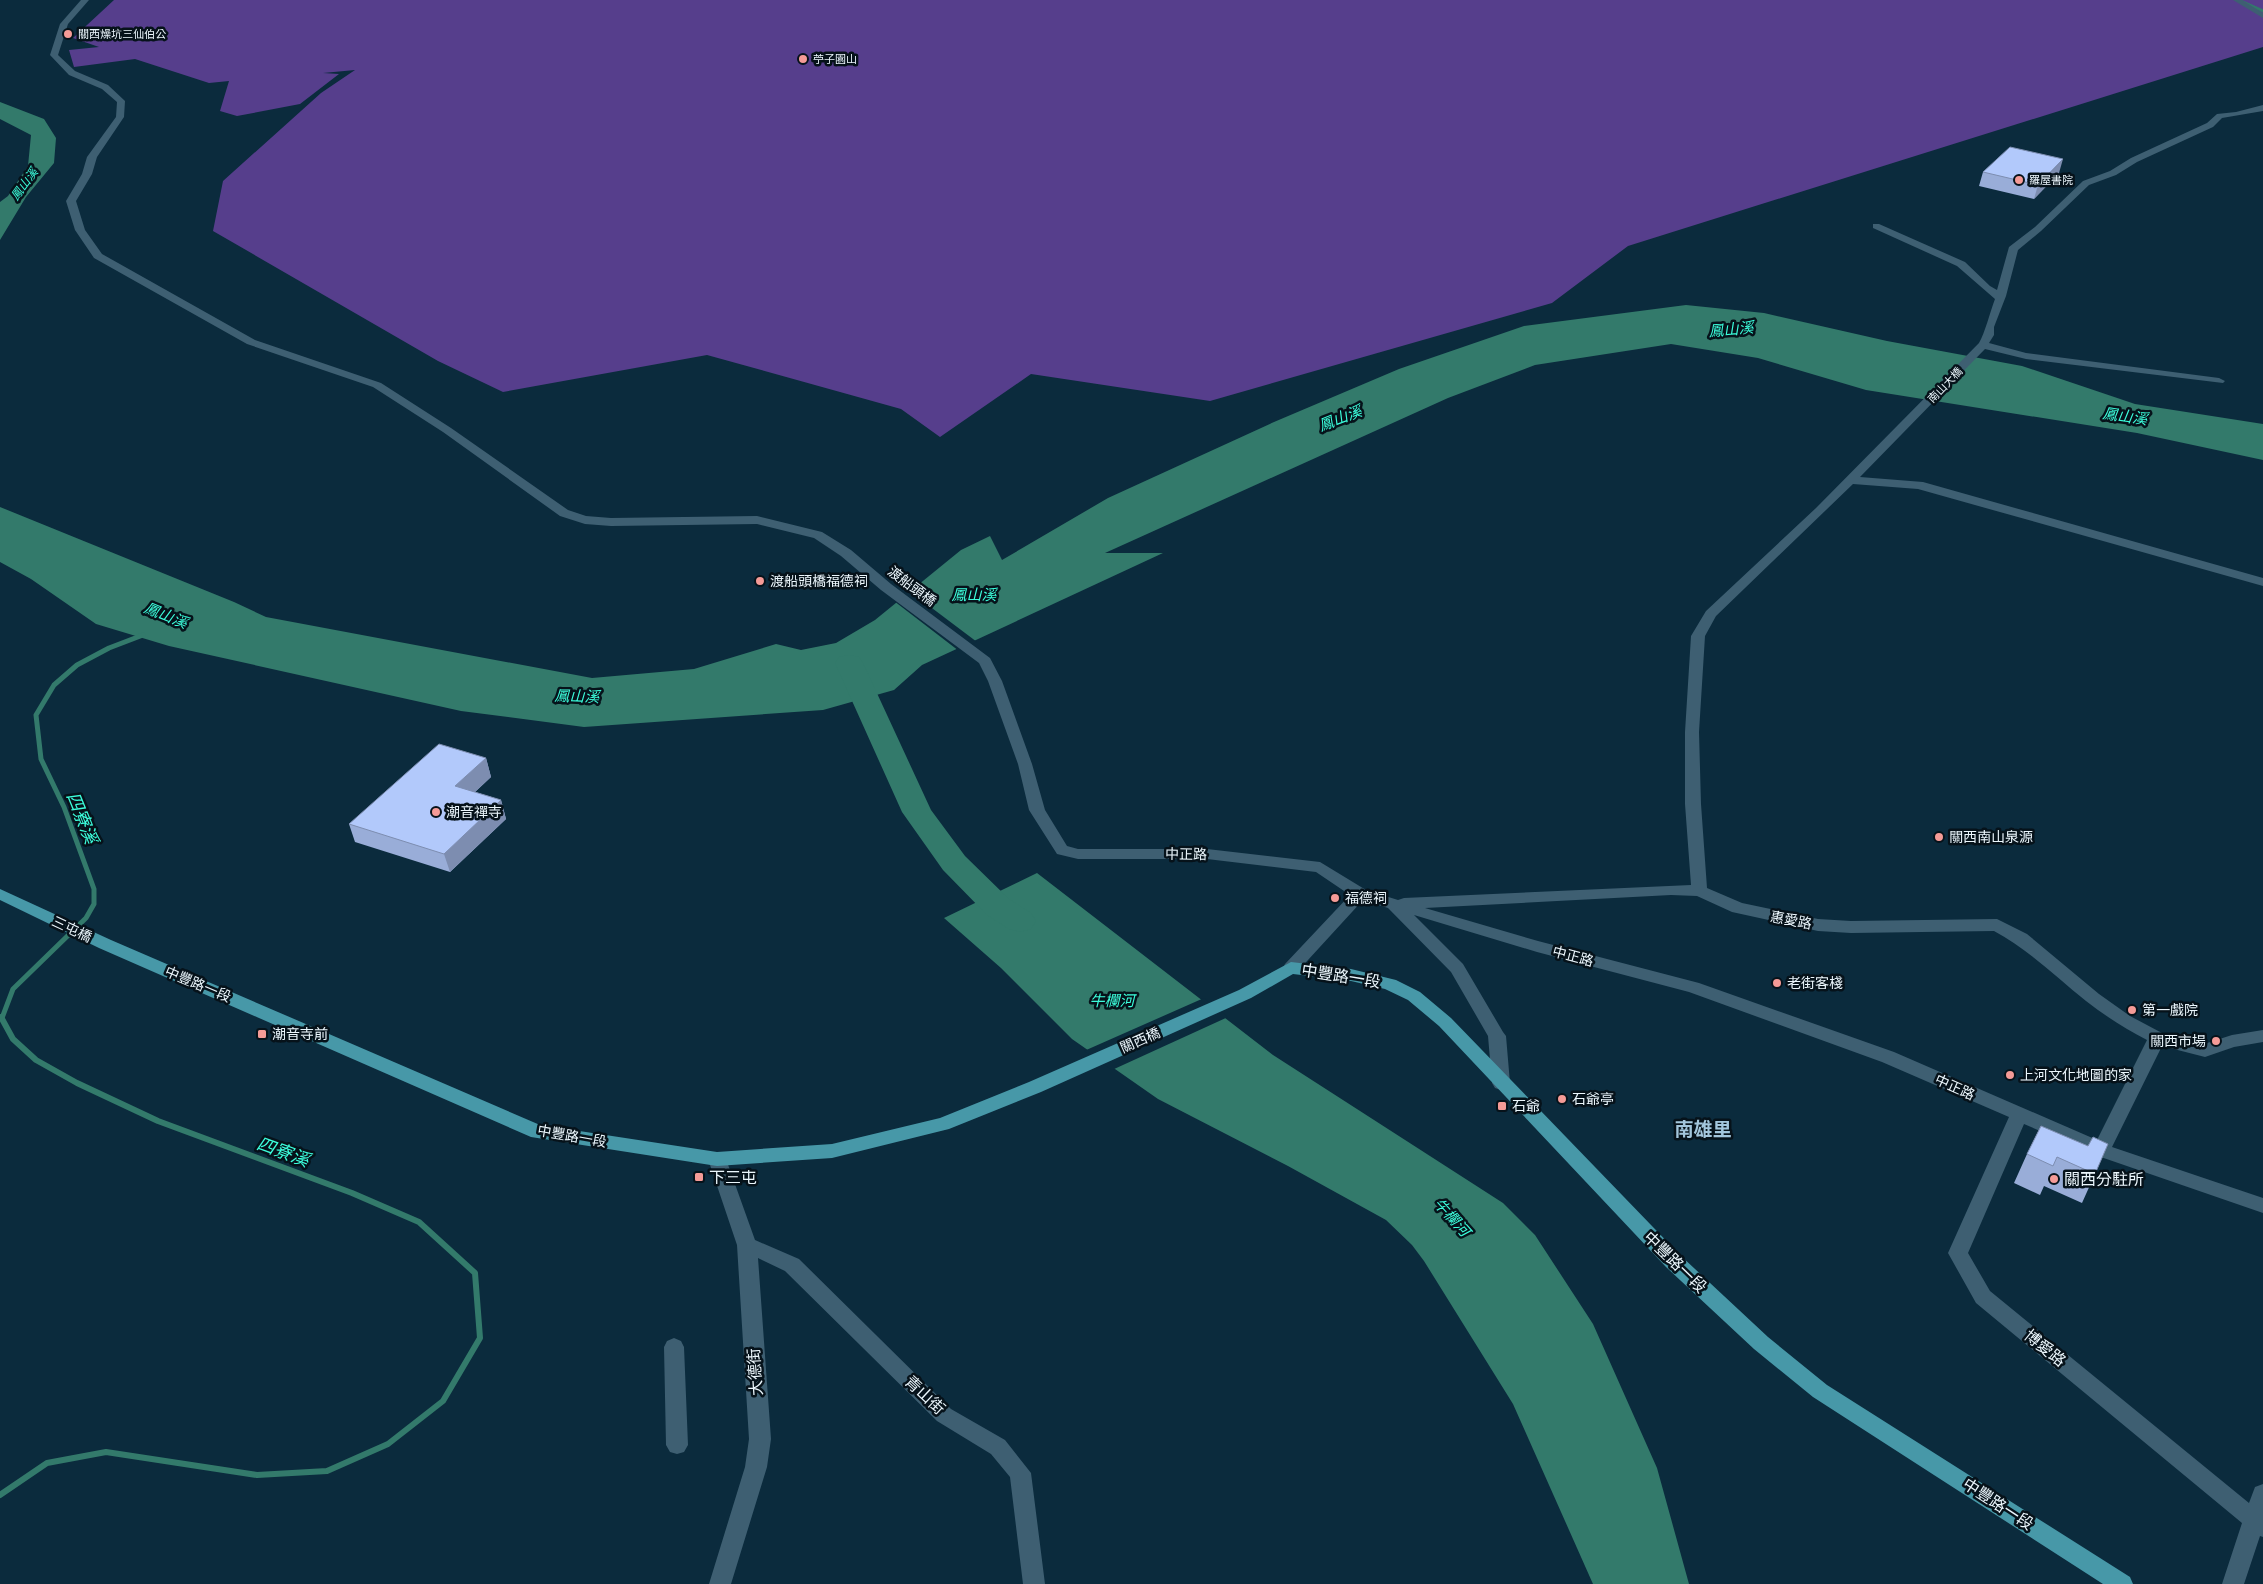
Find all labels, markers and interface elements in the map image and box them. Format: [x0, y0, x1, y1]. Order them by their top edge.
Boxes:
place label: 關西燥坑三仙伯公 [78, 27, 166, 41]
marker: 關西燥坑三仙伯公 [62, 28, 74, 40]
place label: 苧子園山 [813, 52, 857, 66]
marker: 苧子園山 [797, 53, 809, 65]
water label: 鳳山溪 [7, 163, 42, 203]
place label: 羅屋書院 [2029, 173, 2073, 187]
marker: 羅屋書院 [2013, 174, 2025, 186]
water label: 鳳山溪 [1708, 317, 1756, 340]
street label: 南山大橋 [1925, 364, 1965, 406]
water label: 鳳山溪 [1316, 400, 1366, 435]
water label: 鳳山溪 [2101, 403, 2151, 429]
street label: 渡船頭橋 [884, 562, 940, 610]
place label: 渡船頭橋福德祠 [770, 572, 868, 590]
marker: 渡船頭橋福德祠 [754, 575, 766, 587]
water label: 鳳山溪 [951, 585, 998, 604]
water label: 鳳山溪 [142, 598, 192, 633]
water label: 鳳山溪 [554, 686, 602, 706]
water label: 四寮溪 [62, 789, 103, 850]
place label: 潮音禪寺 [446, 803, 502, 821]
marker: 潮音禪寺 [430, 806, 442, 818]
place label: 關西南山泉源 [1949, 828, 2033, 846]
marker: 關西南山泉源 [1933, 831, 1945, 843]
street label: 中正路 [1165, 845, 1207, 863]
place label: 福德祠 [1345, 889, 1387, 907]
marker: 福德祠 [1329, 892, 1341, 904]
street label: 惠愛路 [1769, 907, 1813, 933]
street label: 三屯橋 [49, 912, 95, 946]
street label: 中正路 [1550, 942, 1596, 970]
street label: 中豐路一段 [1300, 960, 1382, 992]
street label: 中豐路一段 [162, 962, 234, 1006]
place label: 老街客棧 [1787, 974, 1843, 992]
marker: 老街客棧 [1771, 977, 1783, 989]
water label: 牛欄河 [1089, 991, 1137, 1010]
place label: 第一戲院 [2142, 1001, 2198, 1019]
marker: 第一戲院 [2126, 1004, 2138, 1016]
street label: 關西橋 [1117, 1023, 1163, 1057]
place label: 潮音寺前 [272, 1025, 328, 1043]
marker: 潮音寺前 [256, 1028, 268, 1040]
place label: 關西市場 [2150, 1032, 2206, 1050]
marker: 關西市場 [2210, 1035, 2222, 1047]
place label: 上河文化地圖的家 [2020, 1066, 2132, 1084]
marker: 上河文化地圖的家 [2004, 1069, 2016, 1081]
street label: 中正路 [1932, 1070, 1978, 1104]
place label: 石爺亭 [1572, 1090, 1614, 1108]
marker: 石爺亭 [1556, 1093, 1568, 1105]
place label: 石爺 [1512, 1097, 1540, 1115]
marker: 石爺 [1496, 1100, 1508, 1112]
district label: 南雄里 [1674, 1118, 1732, 1141]
street label: 中豐路一段 [536, 1121, 608, 1151]
water label: 四寮溪 [254, 1132, 315, 1173]
place label: 下三屯 [709, 1168, 757, 1187]
place label: 關西分駐所 [2064, 1170, 2144, 1189]
marker: 下三屯 [693, 1171, 705, 1183]
marker: 關西分駐所 [2048, 1173, 2060, 1185]
water label: 牛欄河 [1430, 1194, 1476, 1242]
street label: 中豐路一段 [1640, 1227, 1710, 1297]
street label: 博愛路 [2020, 1326, 2070, 1370]
street label: 大德街 [744, 1347, 766, 1397]
street label: 青山街 [901, 1372, 949, 1418]
street label: 中豐路一段 [1959, 1474, 2037, 1534]

